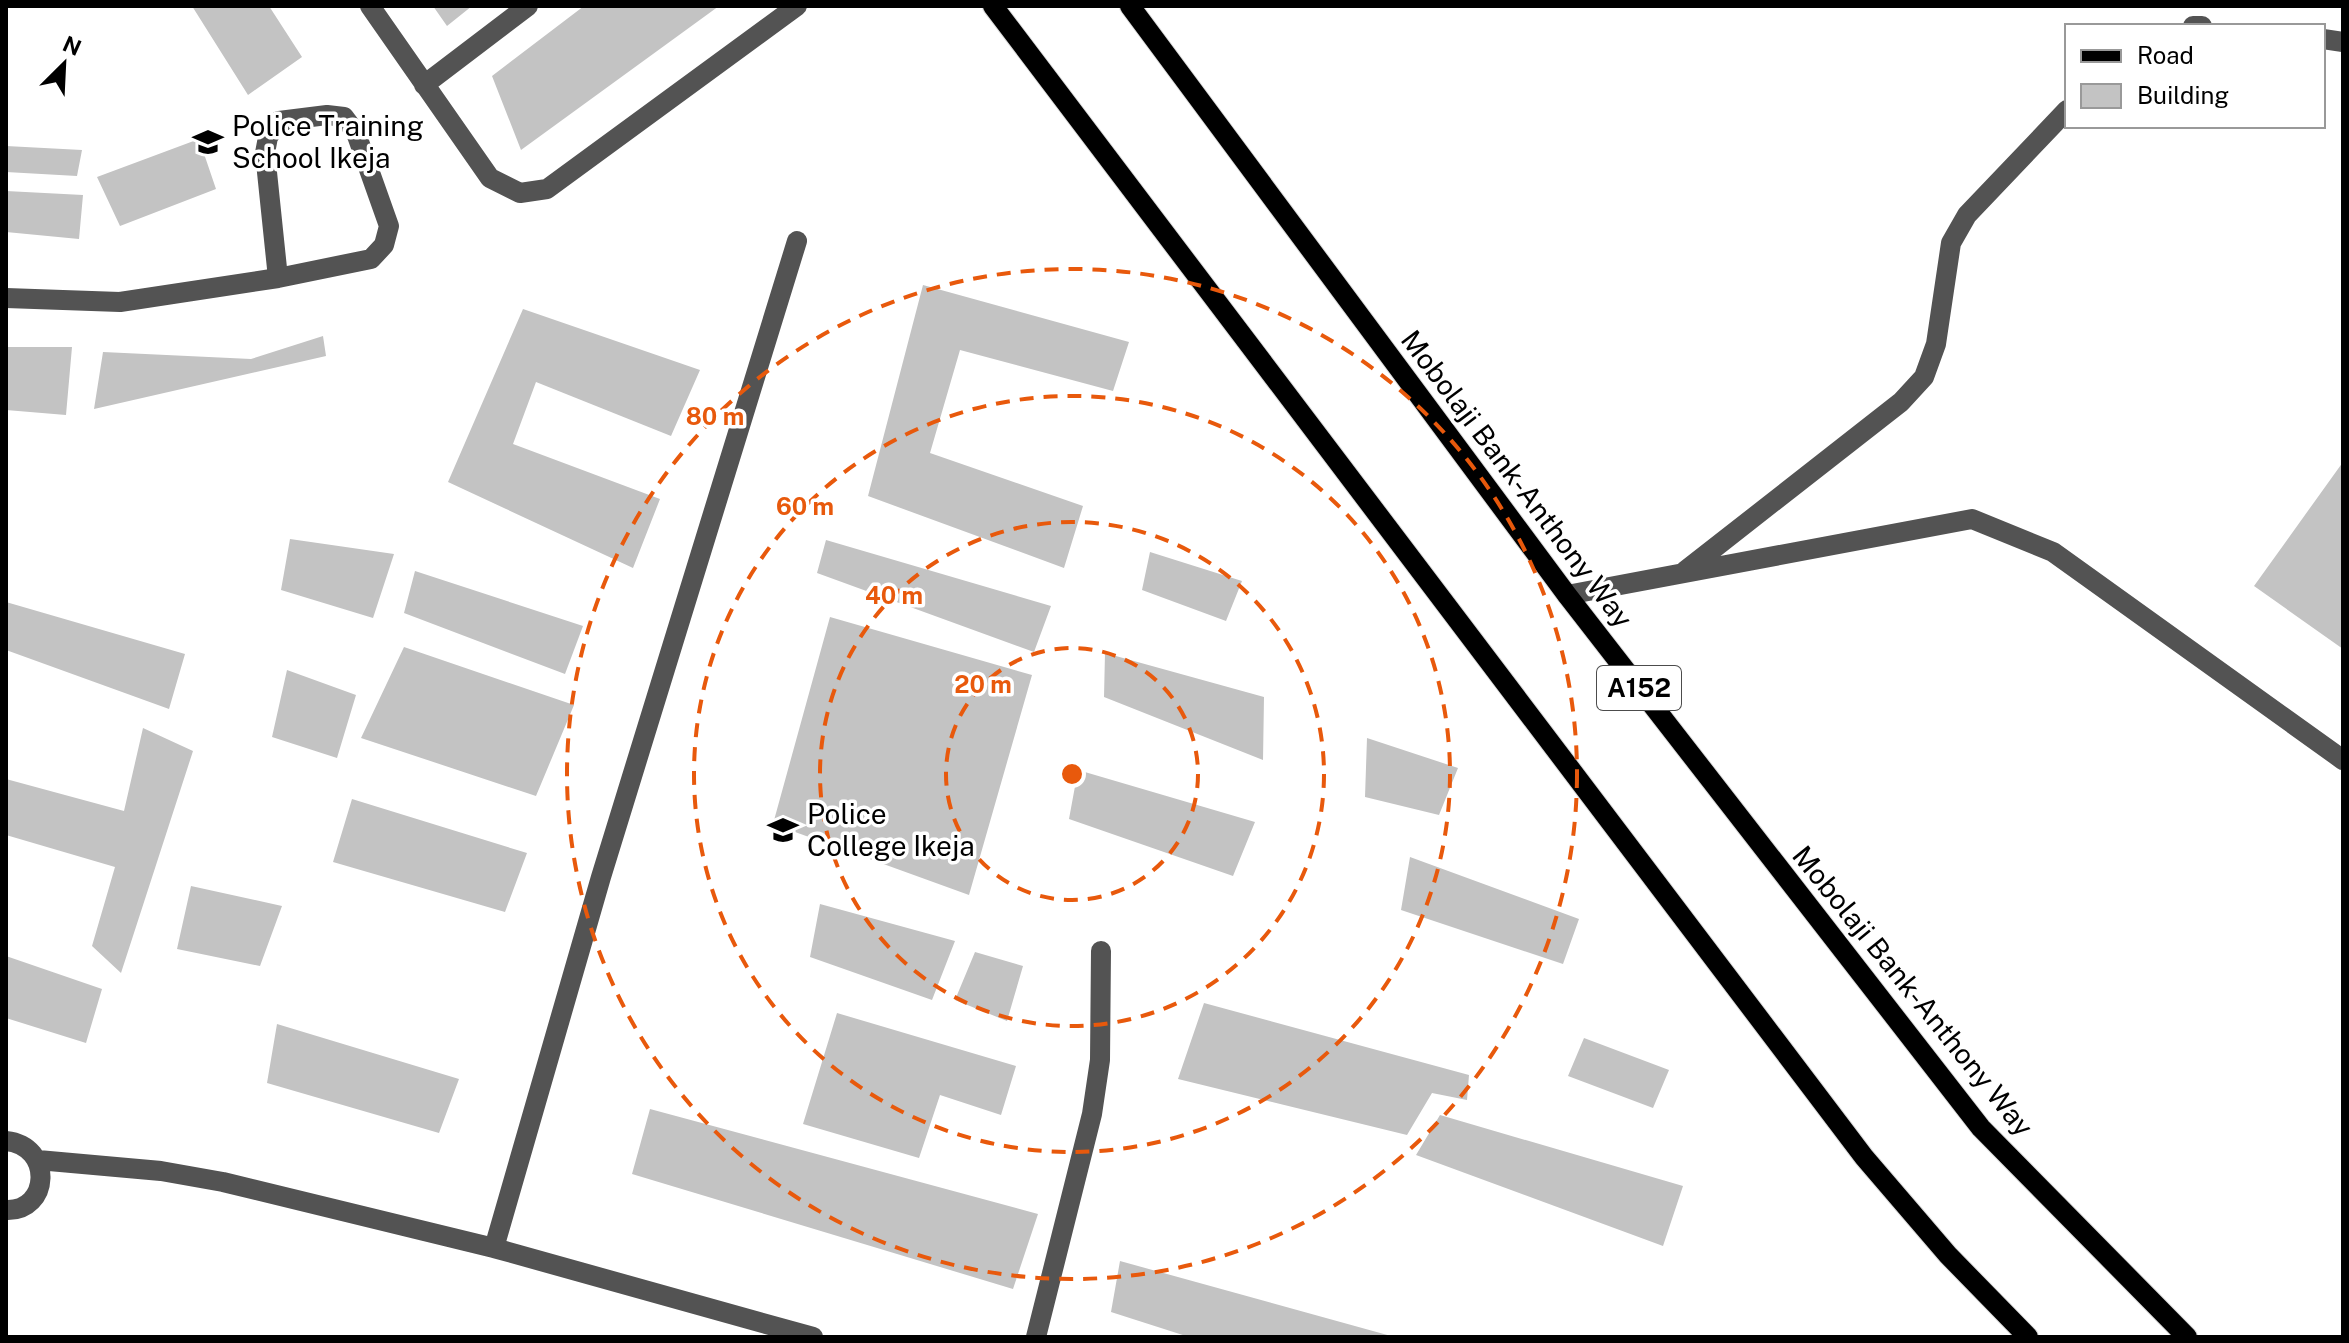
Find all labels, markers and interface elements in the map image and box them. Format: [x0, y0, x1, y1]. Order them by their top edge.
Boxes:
north arrow [24, 24, 104, 104]
legend [2065, 24, 2325, 128]
text: N [59, 30, 85, 61]
text: Road [2137, 41, 2194, 69]
text: Building [2137, 81, 2229, 109]
place label: Police Training School Ikeja [232, 109, 424, 174]
school or university icon: Police Training School Ikeja [191, 125, 225, 159]
street label: Mobolaji Bank-Anthony Way [1395, 324, 1640, 634]
text: 80 m [686, 402, 744, 430]
text: 60 m [776, 492, 834, 520]
text: 40 m [865, 581, 923, 609]
road number: A152 [1597, 666, 1681, 710]
text: 20 m [954, 670, 1012, 698]
centre of rings [1058, 760, 1086, 788]
place label: Police College Ikeja [807, 797, 975, 862]
school or university icon: Police College Ikeja [766, 813, 800, 847]
street label: Mobolaji Bank-Anthony Way [1786, 839, 2041, 1142]

